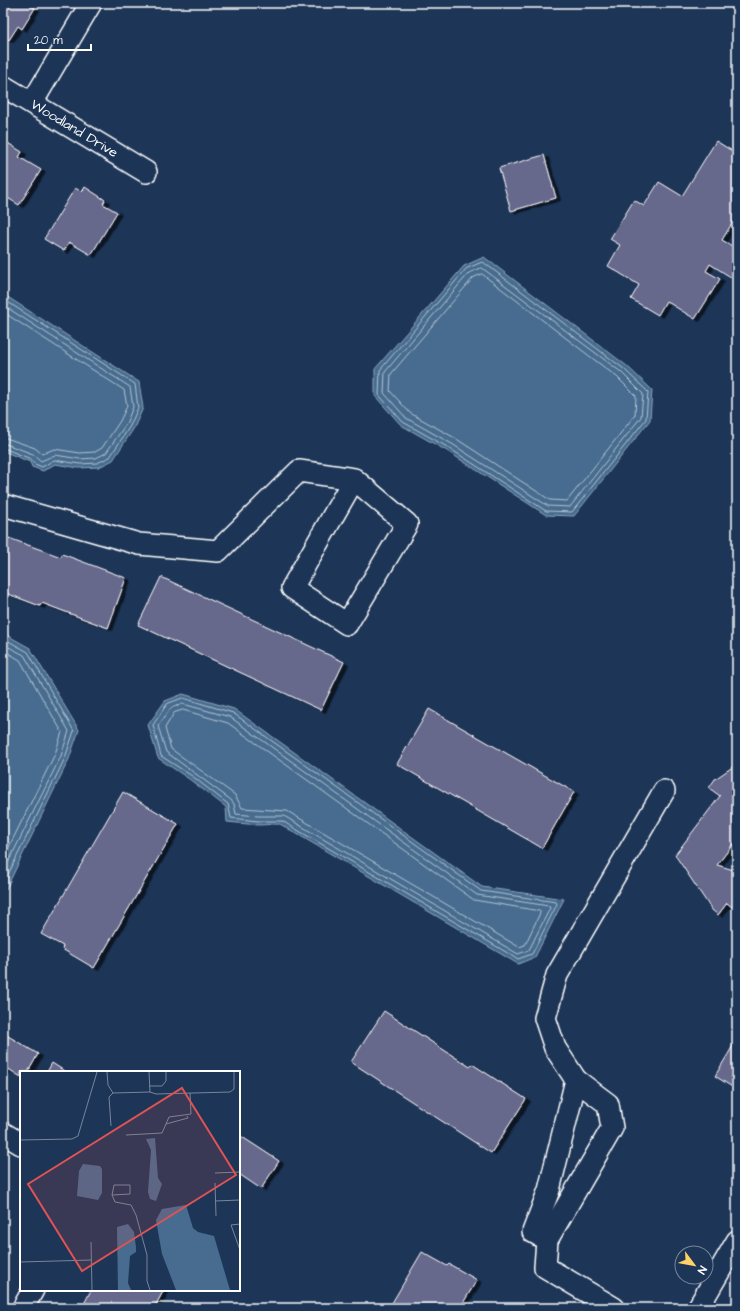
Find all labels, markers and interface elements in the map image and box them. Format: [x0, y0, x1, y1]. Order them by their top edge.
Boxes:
scale bar [28, 26, 91, 52]
text: 20 m [34, 32, 63, 49]
street label: Woodland Drive [27, 95, 122, 163]
inset map [20, 1071, 240, 1291]
north arrow [674, 1245, 714, 1285]
text: N [694, 1263, 710, 1277]

